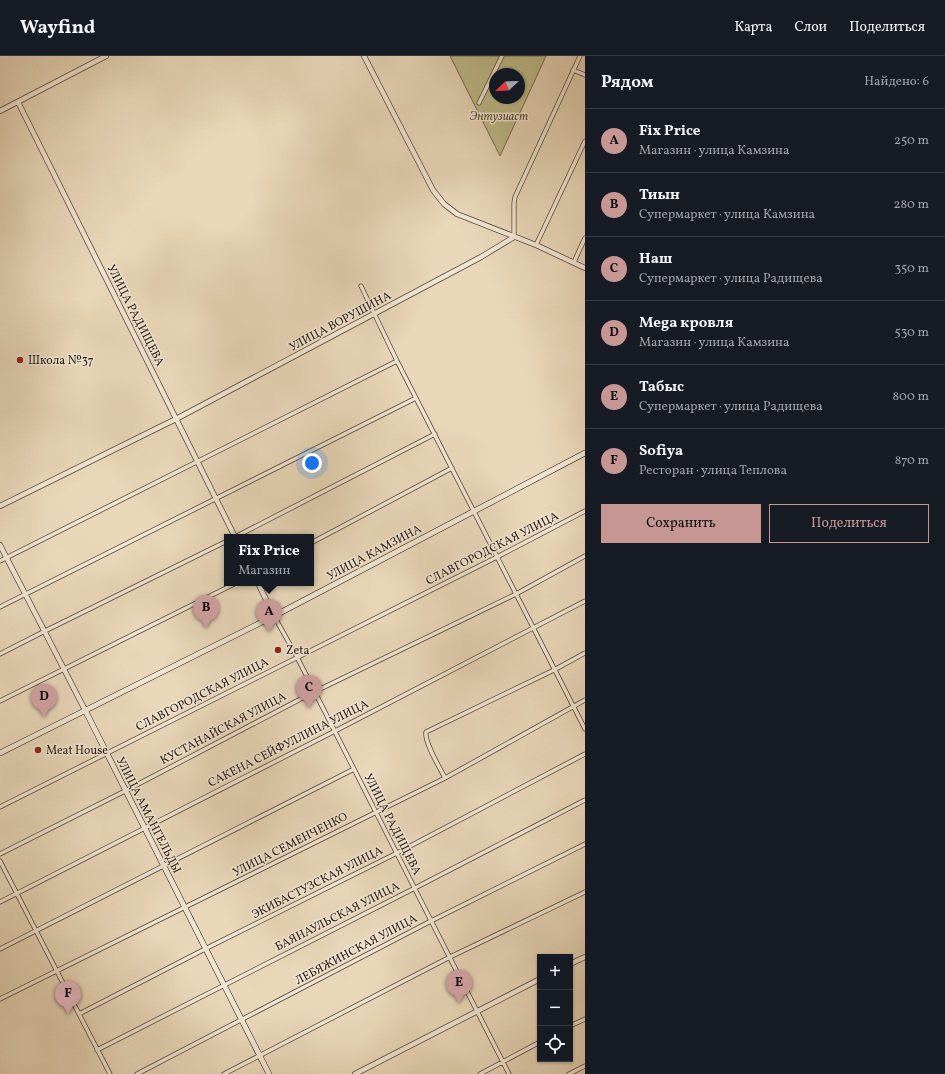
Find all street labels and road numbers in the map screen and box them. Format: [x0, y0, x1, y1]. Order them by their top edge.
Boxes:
street label: УЛИЦА РАДИЩЕВА [103, 262, 168, 369]
street label: УЛИЦА ВОРУШИНА [287, 288, 395, 356]
street label: СЛАВГОРОДСКАЯ УЛИЦА [423, 508, 562, 589]
street label: УЛИЦА КАМЗИНА [324, 521, 425, 585]
street label: СЛАВГОРОДСКАЯ УЛИЦА [133, 654, 272, 735]
street label: КУСТАНАЙСКАЯ УЛИЦА [157, 688, 290, 769]
street label: САКЕНА СЕЙФУЛЛИНА УЛИЦА [205, 695, 372, 791]
street label: УЛИЦА АМАНГЕЛЬДЫ [112, 755, 184, 876]
street label: УЛИЦА РАДИЩЕВА [360, 771, 425, 878]
street label: УЛИЦА СЕМЕНЧЕНКО [230, 809, 351, 881]
street label: ЭКИБАСТУЗСКАЯ УЛИЦА [249, 843, 386, 923]
street label: БАЯНАУЛЬСКАЯ УЛИЦА [272, 878, 403, 955]
street label: ЛЕБЯЖИНСКАЯ УЛИЦА [293, 911, 421, 989]

